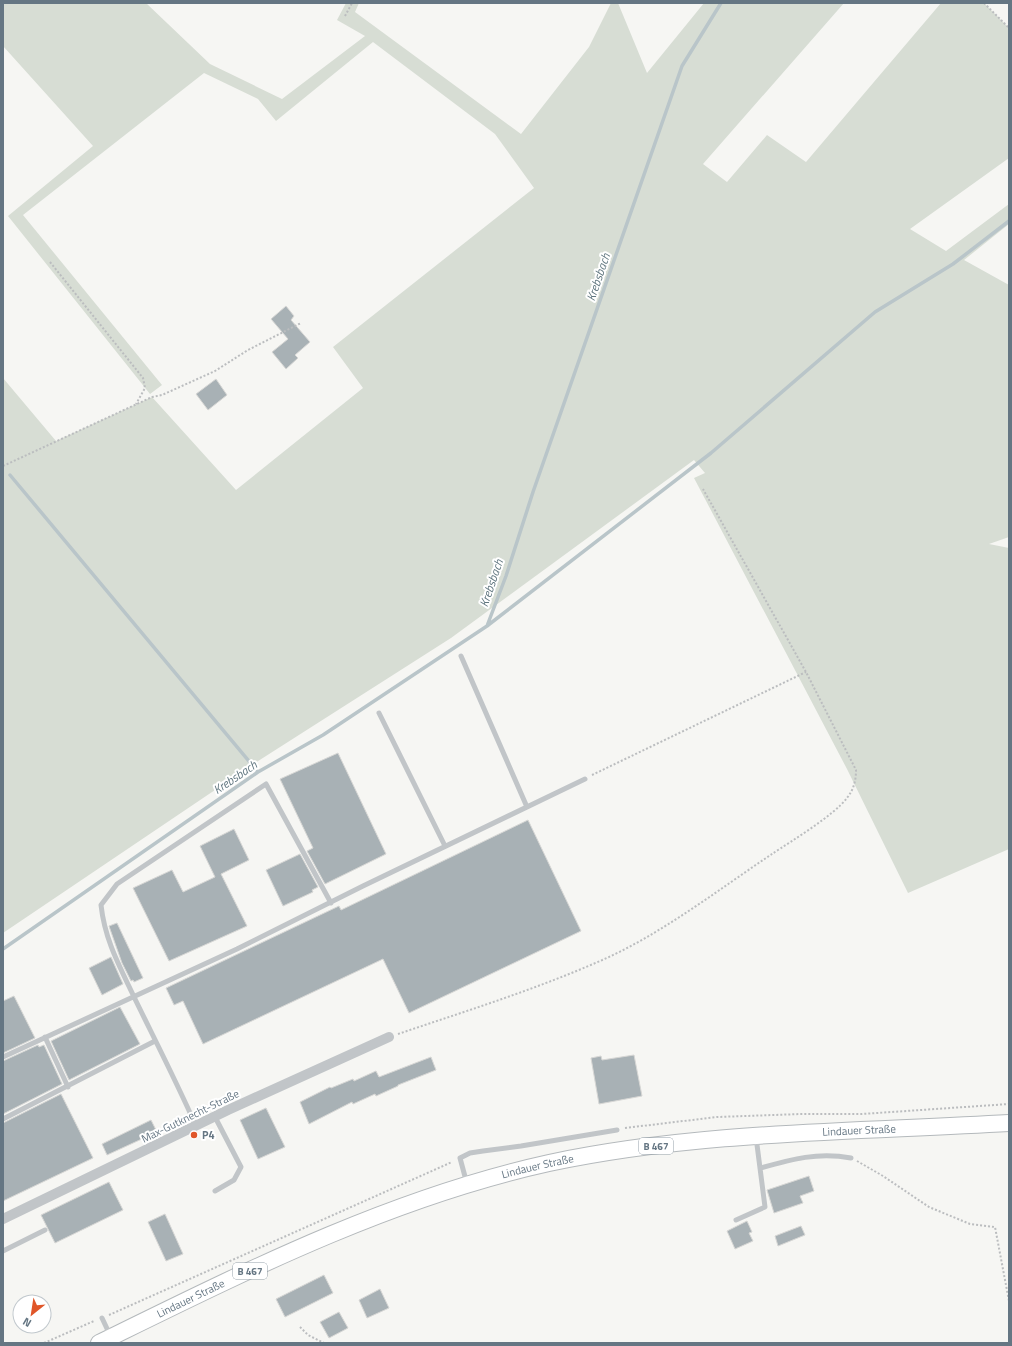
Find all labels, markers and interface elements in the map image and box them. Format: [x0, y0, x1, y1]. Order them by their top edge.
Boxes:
water label: Krebsbach [581, 250, 615, 303]
water label: Krebsbach [474, 556, 508, 609]
water label: Krebsbach [209, 755, 262, 799]
street label: Max-Gutknecht-Straße [138, 1085, 242, 1147]
street label: Lindauer Straße [822, 1120, 897, 1140]
place label: P4 [202, 1127, 215, 1143]
marker: P4 [189, 1130, 199, 1140]
road number: B 467 [639, 1138, 673, 1154]
street label: Lindauer Straße [500, 1150, 575, 1182]
road number: B 467 [233, 1263, 267, 1279]
street label: Lindauer Straße [154, 1275, 228, 1322]
north arrow [12, 1294, 52, 1334]
text: N [20, 1314, 34, 1331]

